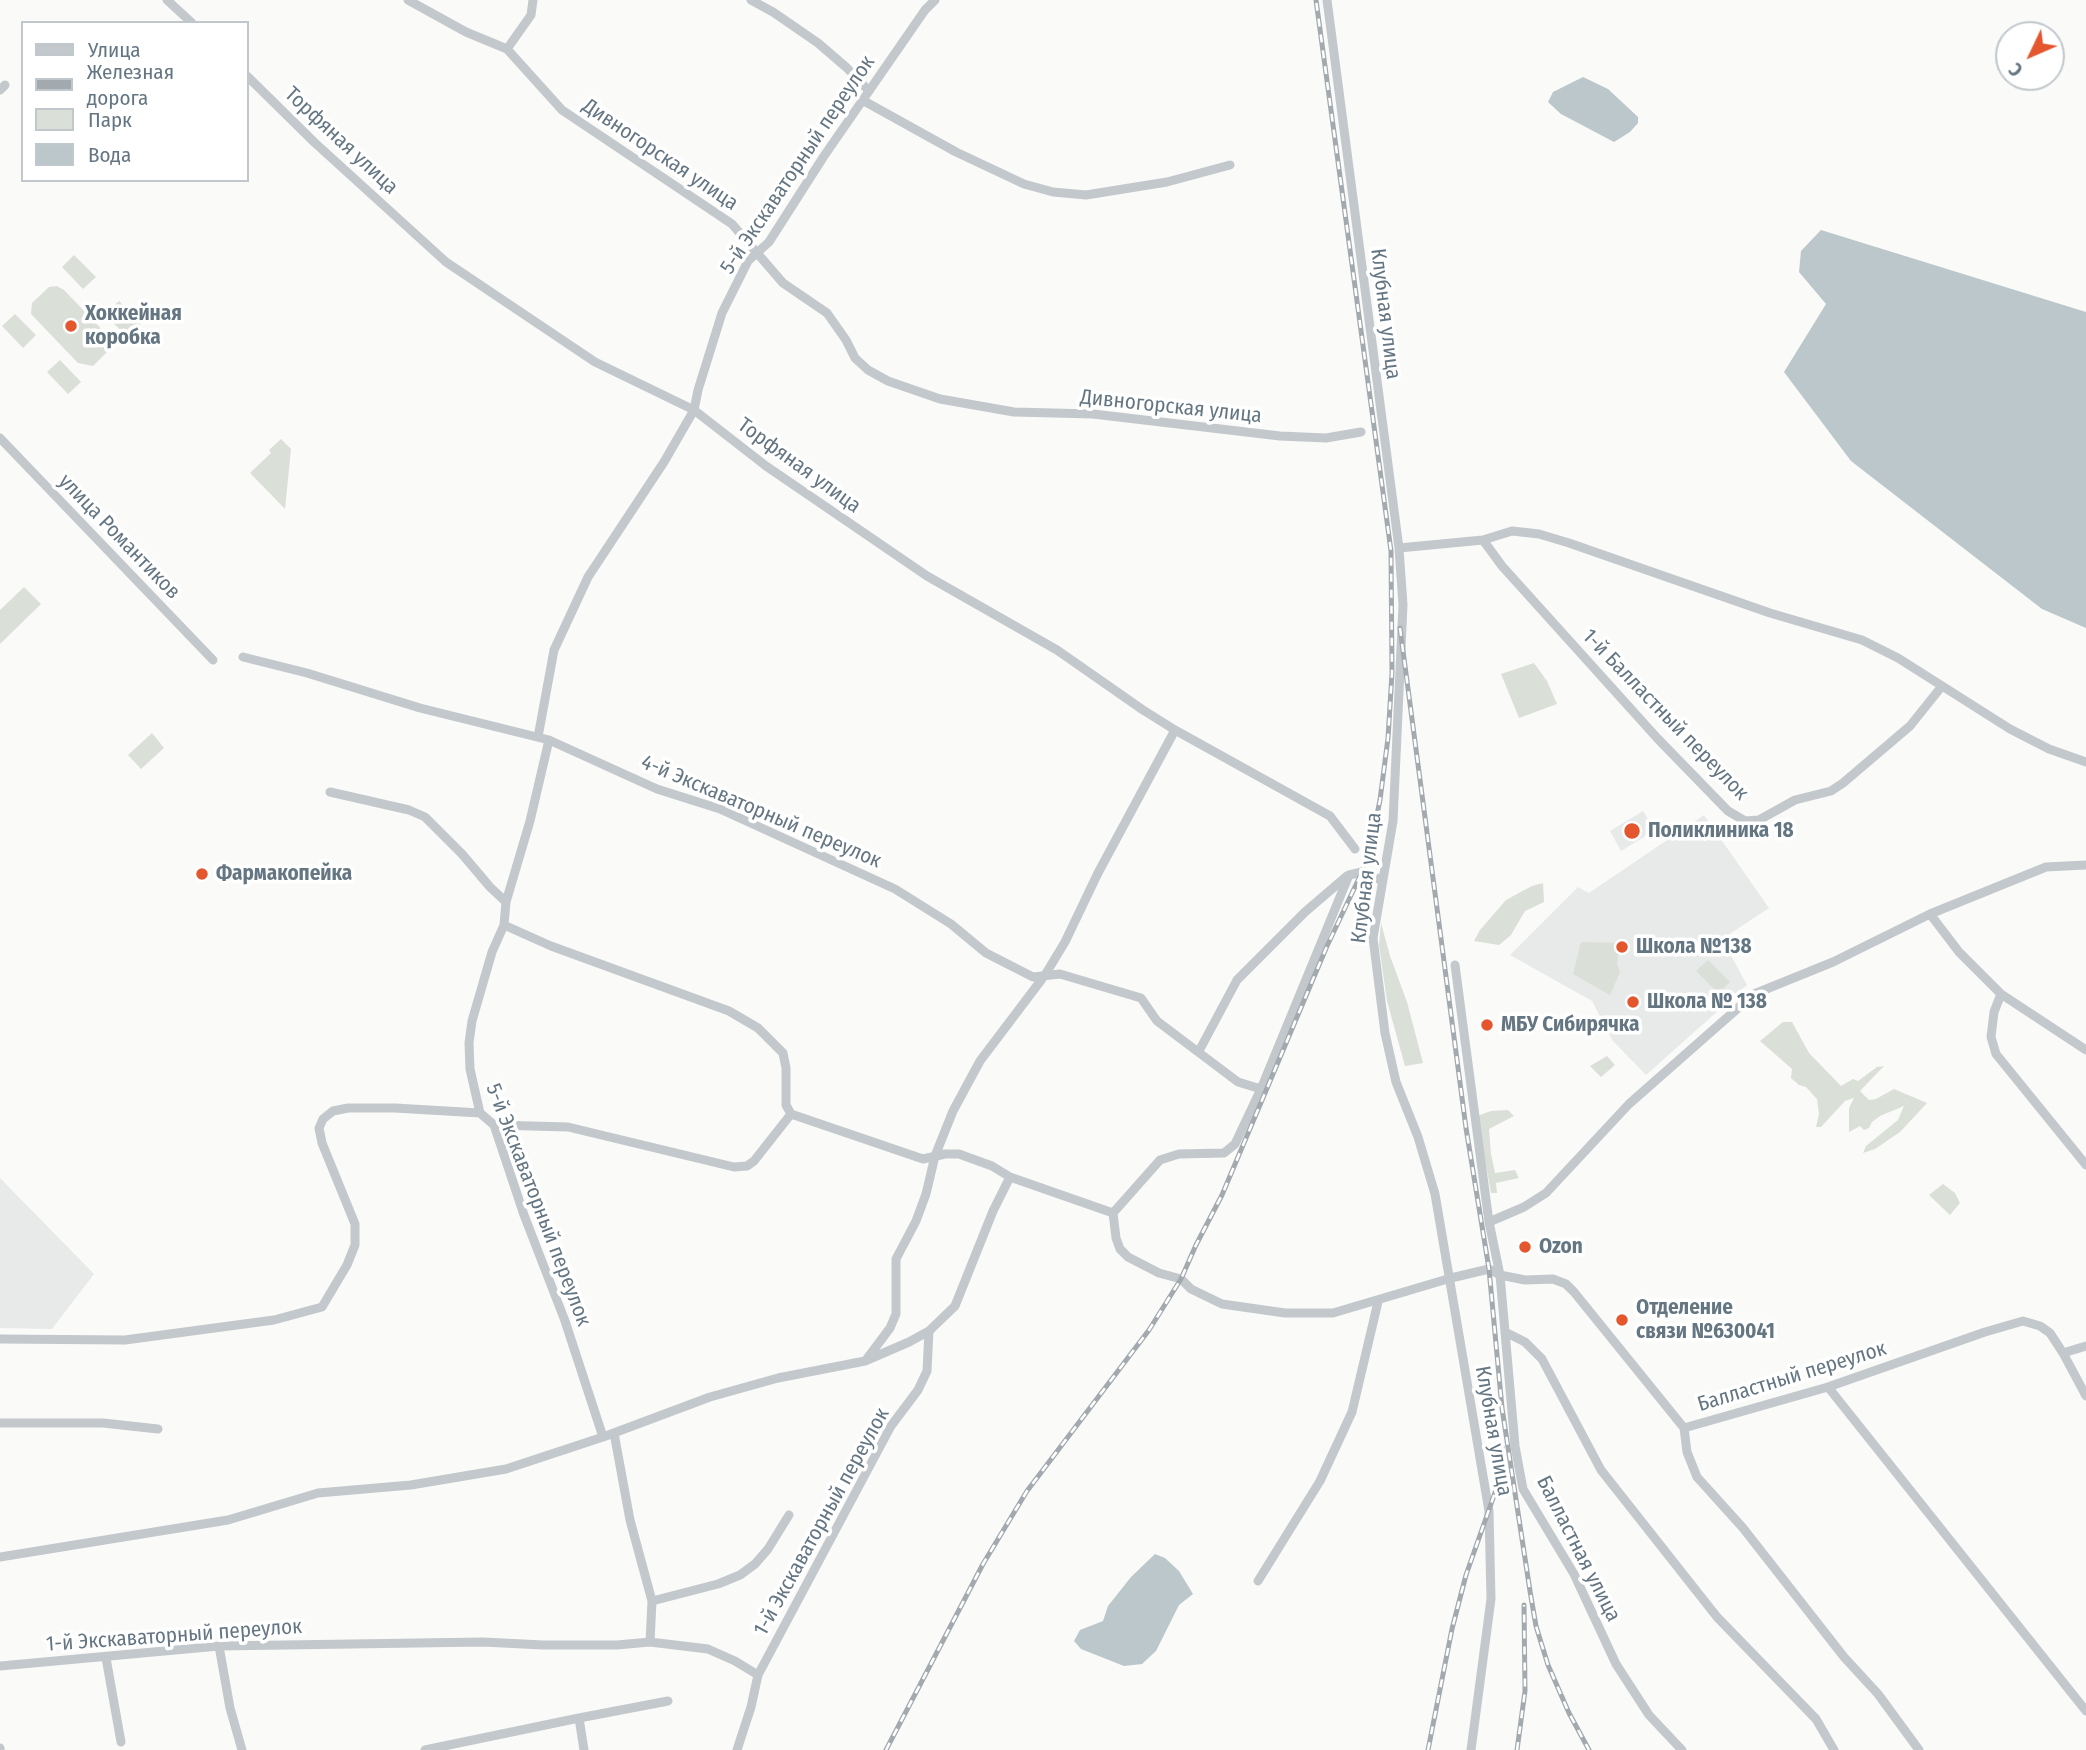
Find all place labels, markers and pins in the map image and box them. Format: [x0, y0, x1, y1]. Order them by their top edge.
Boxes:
place label: Хоккейная коробка [85, 301, 182, 351]
marker: Хоккейная коробка [63, 318, 79, 334]
place label: Поликлиника 18 [1648, 818, 1794, 844]
marker: Поликлиника 18 [1622, 821, 1642, 841]
place label: Фармакопейка [216, 861, 352, 887]
marker: Фармакопейка [194, 866, 210, 882]
place label: Школа №138 [1636, 934, 1752, 960]
marker: Школа №138 [1614, 939, 1630, 955]
place label: Школа № 138 [1647, 989, 1767, 1015]
marker: Школа № 138 [1625, 994, 1641, 1010]
place label: МБУ Сибирячка [1501, 1012, 1640, 1038]
marker: МБУ Сибирячка [1479, 1017, 1495, 1033]
place label: Ozon [1539, 1234, 1583, 1260]
marker: Ozon [1517, 1239, 1533, 1255]
place label: Отделение связи №630041 [1636, 1295, 1775, 1345]
marker: Отделение связи №630041 [1614, 1312, 1630, 1328]

